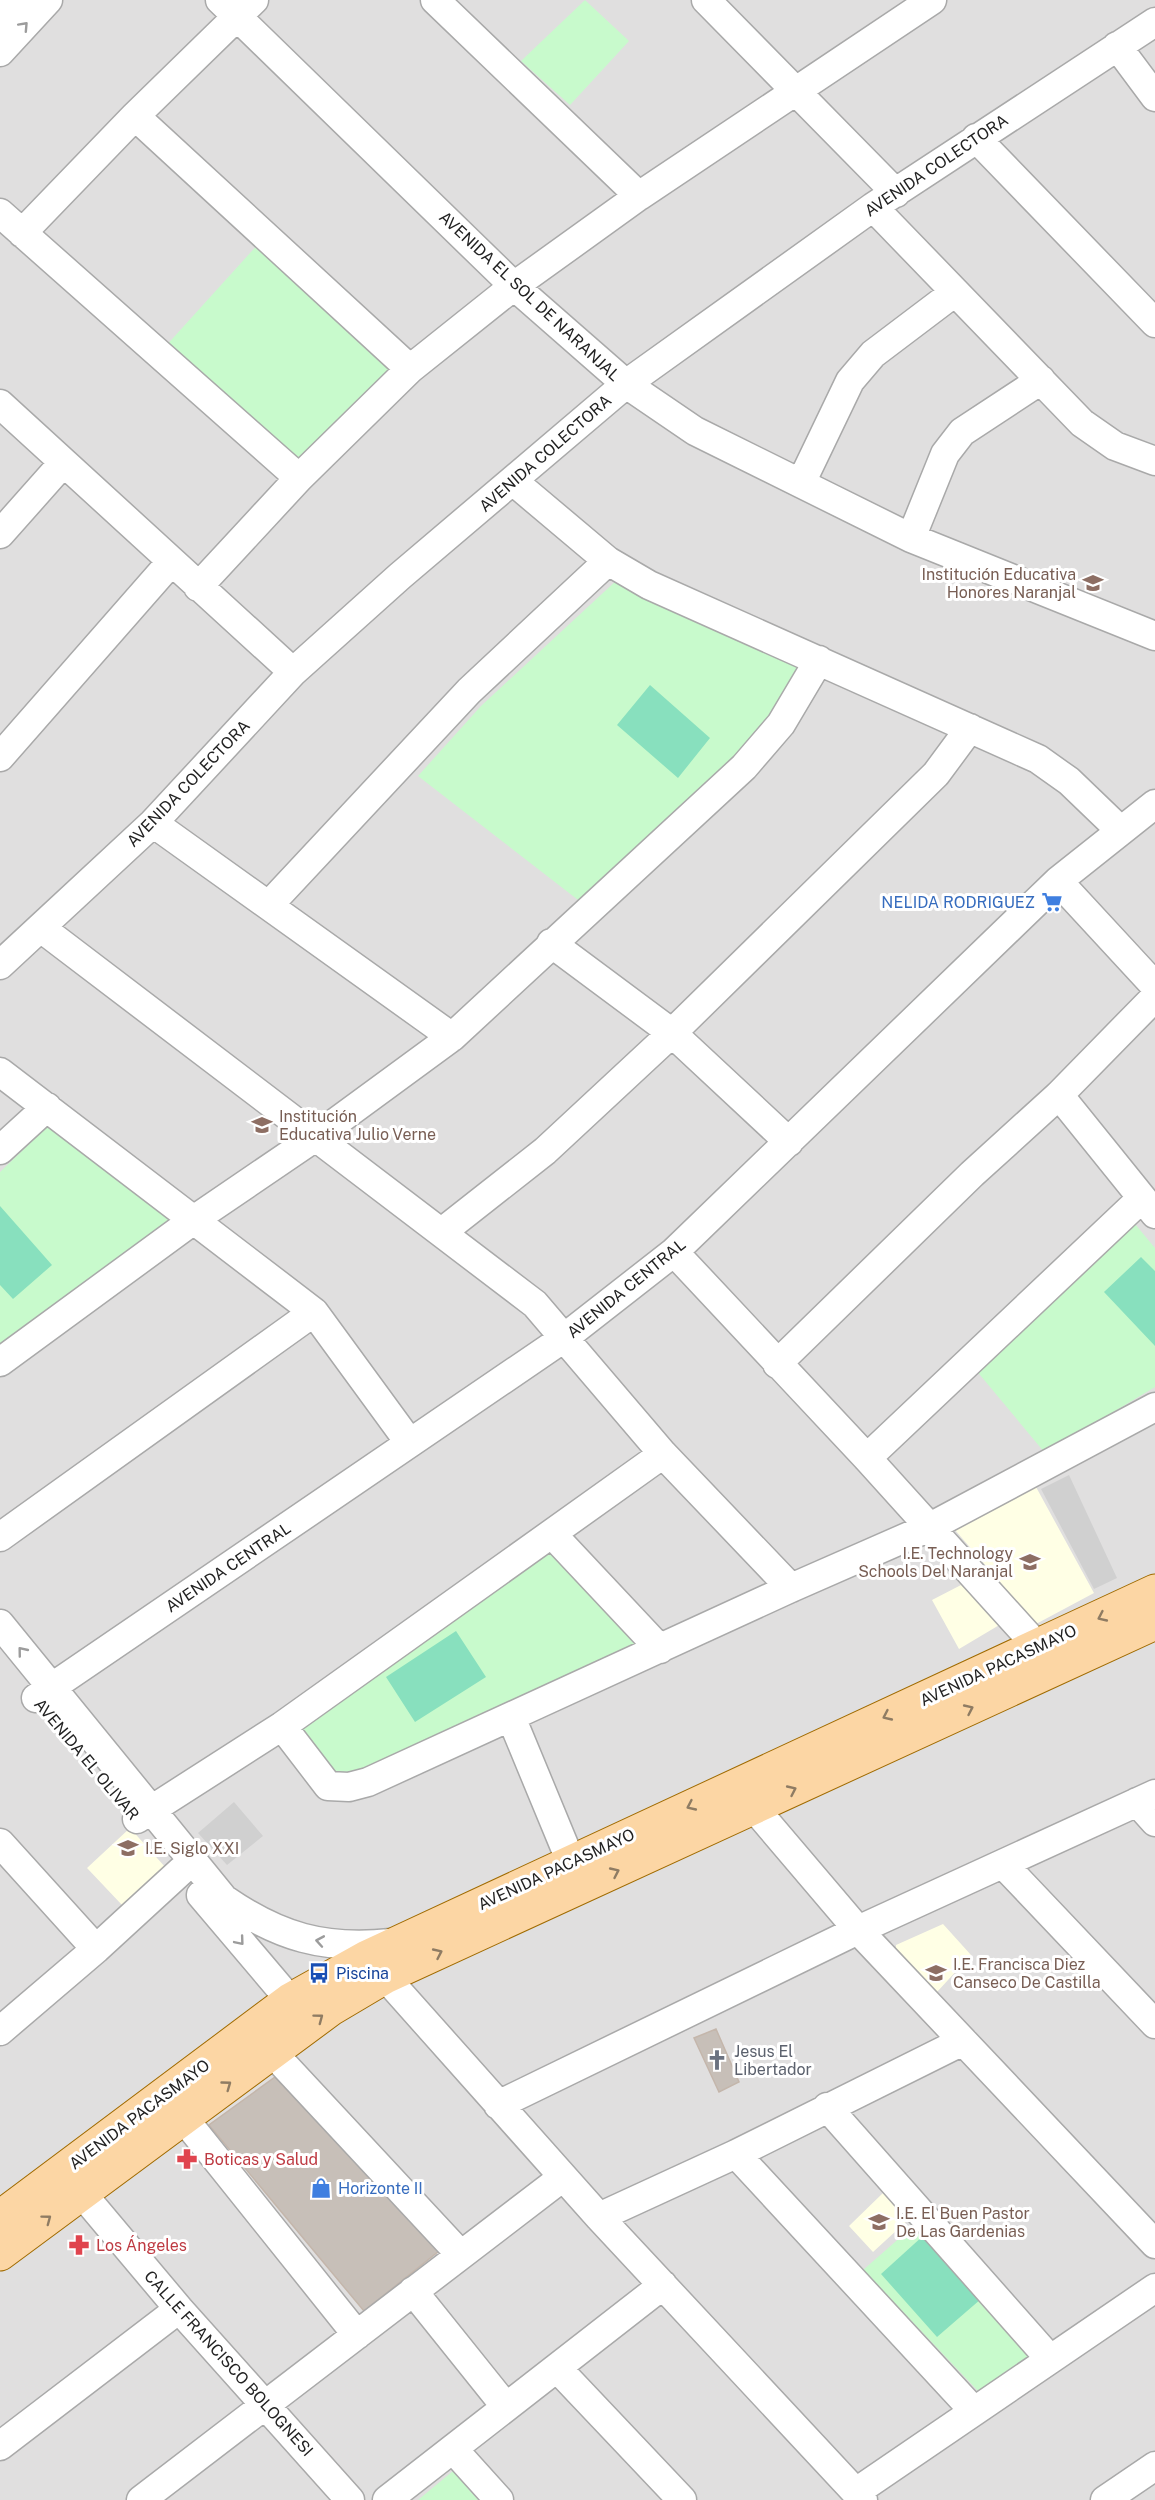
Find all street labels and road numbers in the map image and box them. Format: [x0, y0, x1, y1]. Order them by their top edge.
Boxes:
street label: AVENIDA COLECTORA [861, 110, 1012, 220]
street label: AVENIDA EL SOL DE NARANJAL [435, 207, 624, 385]
street label: AVENIDA COLECTORA [475, 391, 615, 516]
street label: AVENIDA COLECTORA [123, 716, 254, 851]
street label: AVENIDA CENTRAL [563, 1235, 689, 1342]
street label: AVENIDA CENTRAL [162, 1518, 294, 1616]
street label: AVENIDA PACASMAYO [917, 1621, 1080, 1710]
street label: AVENIDA EL OLIVAR [30, 1695, 143, 1824]
street label: AVENIDA PACASMAYO [475, 1825, 638, 1914]
street label: AVENIDA PACASMAYO [65, 2055, 213, 2173]
street label: CALLE FRANCISCO BOLOGNESI [140, 2267, 317, 2460]

